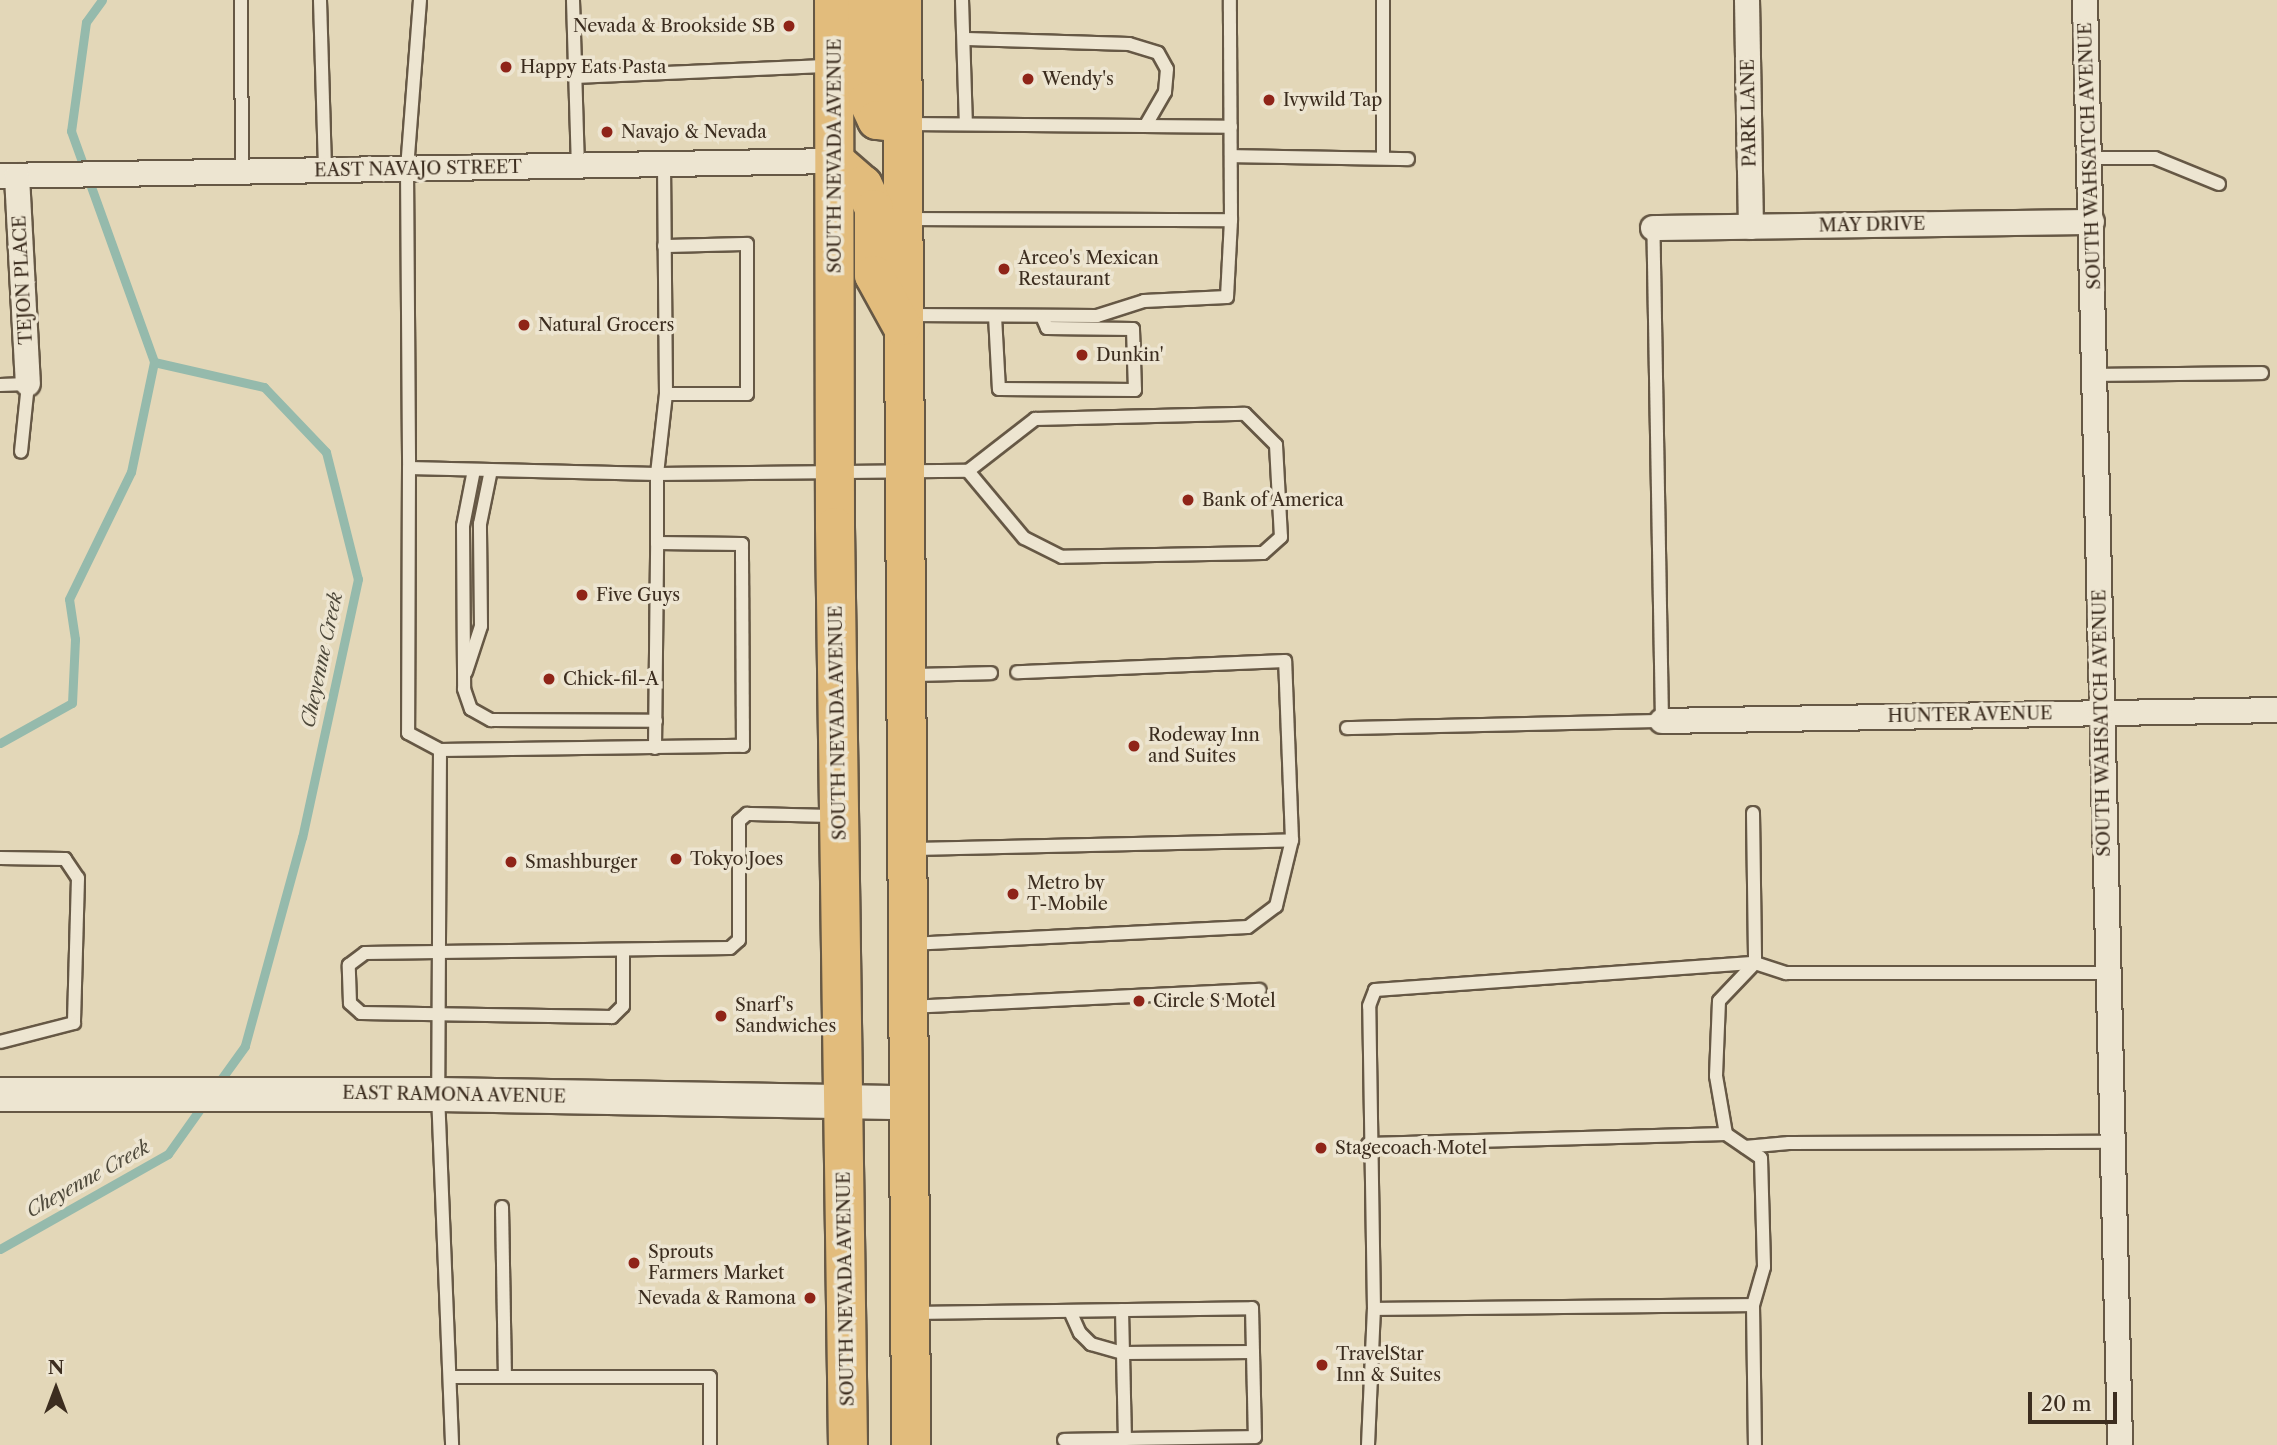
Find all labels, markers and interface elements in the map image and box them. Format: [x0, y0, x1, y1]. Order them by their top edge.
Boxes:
place label: Nevada & Brookside SB [573, 15, 775, 37]
marker: Nevada & Brookside SB [781, 18, 797, 34]
street label: SOUTH WAHSATCH AVENUE [2075, 21, 2105, 291]
street label: SOUTH NEVADA AVENUE [824, 38, 846, 274]
place label: Happy Eats Pasta [520, 56, 667, 78]
marker: Happy Eats Pasta [498, 59, 514, 75]
street label: PARK LANE [1737, 59, 1761, 167]
place label: Wendy's [1042, 68, 1114, 90]
marker: Wendy's [1020, 71, 1036, 87]
place label: Ivywild Tap [1283, 89, 1383, 111]
marker: Ivywild Tap [1261, 92, 1277, 108]
place label: Navajo & Nevada [621, 121, 767, 143]
marker: Navajo & Nevada [599, 124, 615, 140]
street label: EAST NAVAJO STREET [314, 156, 522, 182]
street label: MAY DRIVE [1818, 213, 1926, 237]
street label: TEJON PLACE [9, 215, 37, 345]
place label: Arceo's Mexican Restaurant [1018, 248, 1159, 290]
marker: Arceo's Mexican Restaurant [996, 261, 1012, 277]
place label: Natural Grocers [538, 314, 674, 336]
marker: Natural Grocers [516, 317, 532, 333]
place label: Dunkin' [1096, 344, 1164, 366]
marker: Dunkin' [1074, 347, 1090, 363]
place label: Bank of America [1202, 489, 1345, 511]
marker: Bank of America [1180, 492, 1196, 508]
place label: Five Guys [596, 584, 680, 606]
marker: Five Guys [574, 587, 590, 603]
street label: SOUTH WAHSATCH AVENUE [2089, 588, 2115, 858]
water label: Cheyenne Creek [297, 590, 347, 730]
street label: SOUTH NEVADA AVENUE [825, 605, 851, 841]
place label: Chick-fil-A [563, 668, 659, 690]
marker: Chick-fil-A [541, 671, 557, 687]
street label: HUNTER AVENUE [1887, 703, 2053, 727]
place label: Rodeway Inn and Suites [1148, 725, 1260, 768]
marker: Rodeway Inn and Suites [1126, 738, 1142, 754]
place label: Tokyo Joes [690, 848, 783, 870]
place label: Smashburger [525, 851, 638, 873]
marker: Tokyo Joes [668, 851, 684, 867]
marker: Smashburger [503, 854, 519, 870]
place label: Metro by T-Mobile [1027, 873, 1108, 916]
marker: Metro by T-Mobile [1005, 886, 1021, 902]
place label: Circle S Motel [1153, 990, 1276, 1012]
marker: Circle S Motel [1131, 993, 1147, 1009]
place label: Snarf's Sandwiches [735, 995, 836, 1038]
marker: Snarf's Sandwiches [713, 1008, 729, 1024]
street label: EAST RAMONA AVENUE [341, 1082, 567, 1108]
water label: Cheyenne Creek [22, 1136, 154, 1222]
place label: Stagecoach Motel [1335, 1137, 1487, 1159]
marker: Stagecoach Motel [1313, 1140, 1329, 1156]
street label: SOUTH NEVADA AVENUE [833, 1171, 859, 1407]
place label: Sprouts Farmers Market [648, 1242, 784, 1284]
marker: Sprouts Farmers Market [626, 1255, 642, 1271]
place label: Nevada & Ramona [637, 1287, 796, 1309]
marker: Nevada & Ramona [802, 1290, 818, 1306]
place label: TravelStar Inn & Suites [1336, 1344, 1441, 1386]
north arrow [21, 1354, 91, 1424]
text: N [48, 1356, 64, 1379]
marker: TravelStar Inn & Suites [1314, 1357, 1330, 1373]
scale bar [2032, 1378, 2121, 1422]
text: 20 m [2041, 1391, 2092, 1416]

